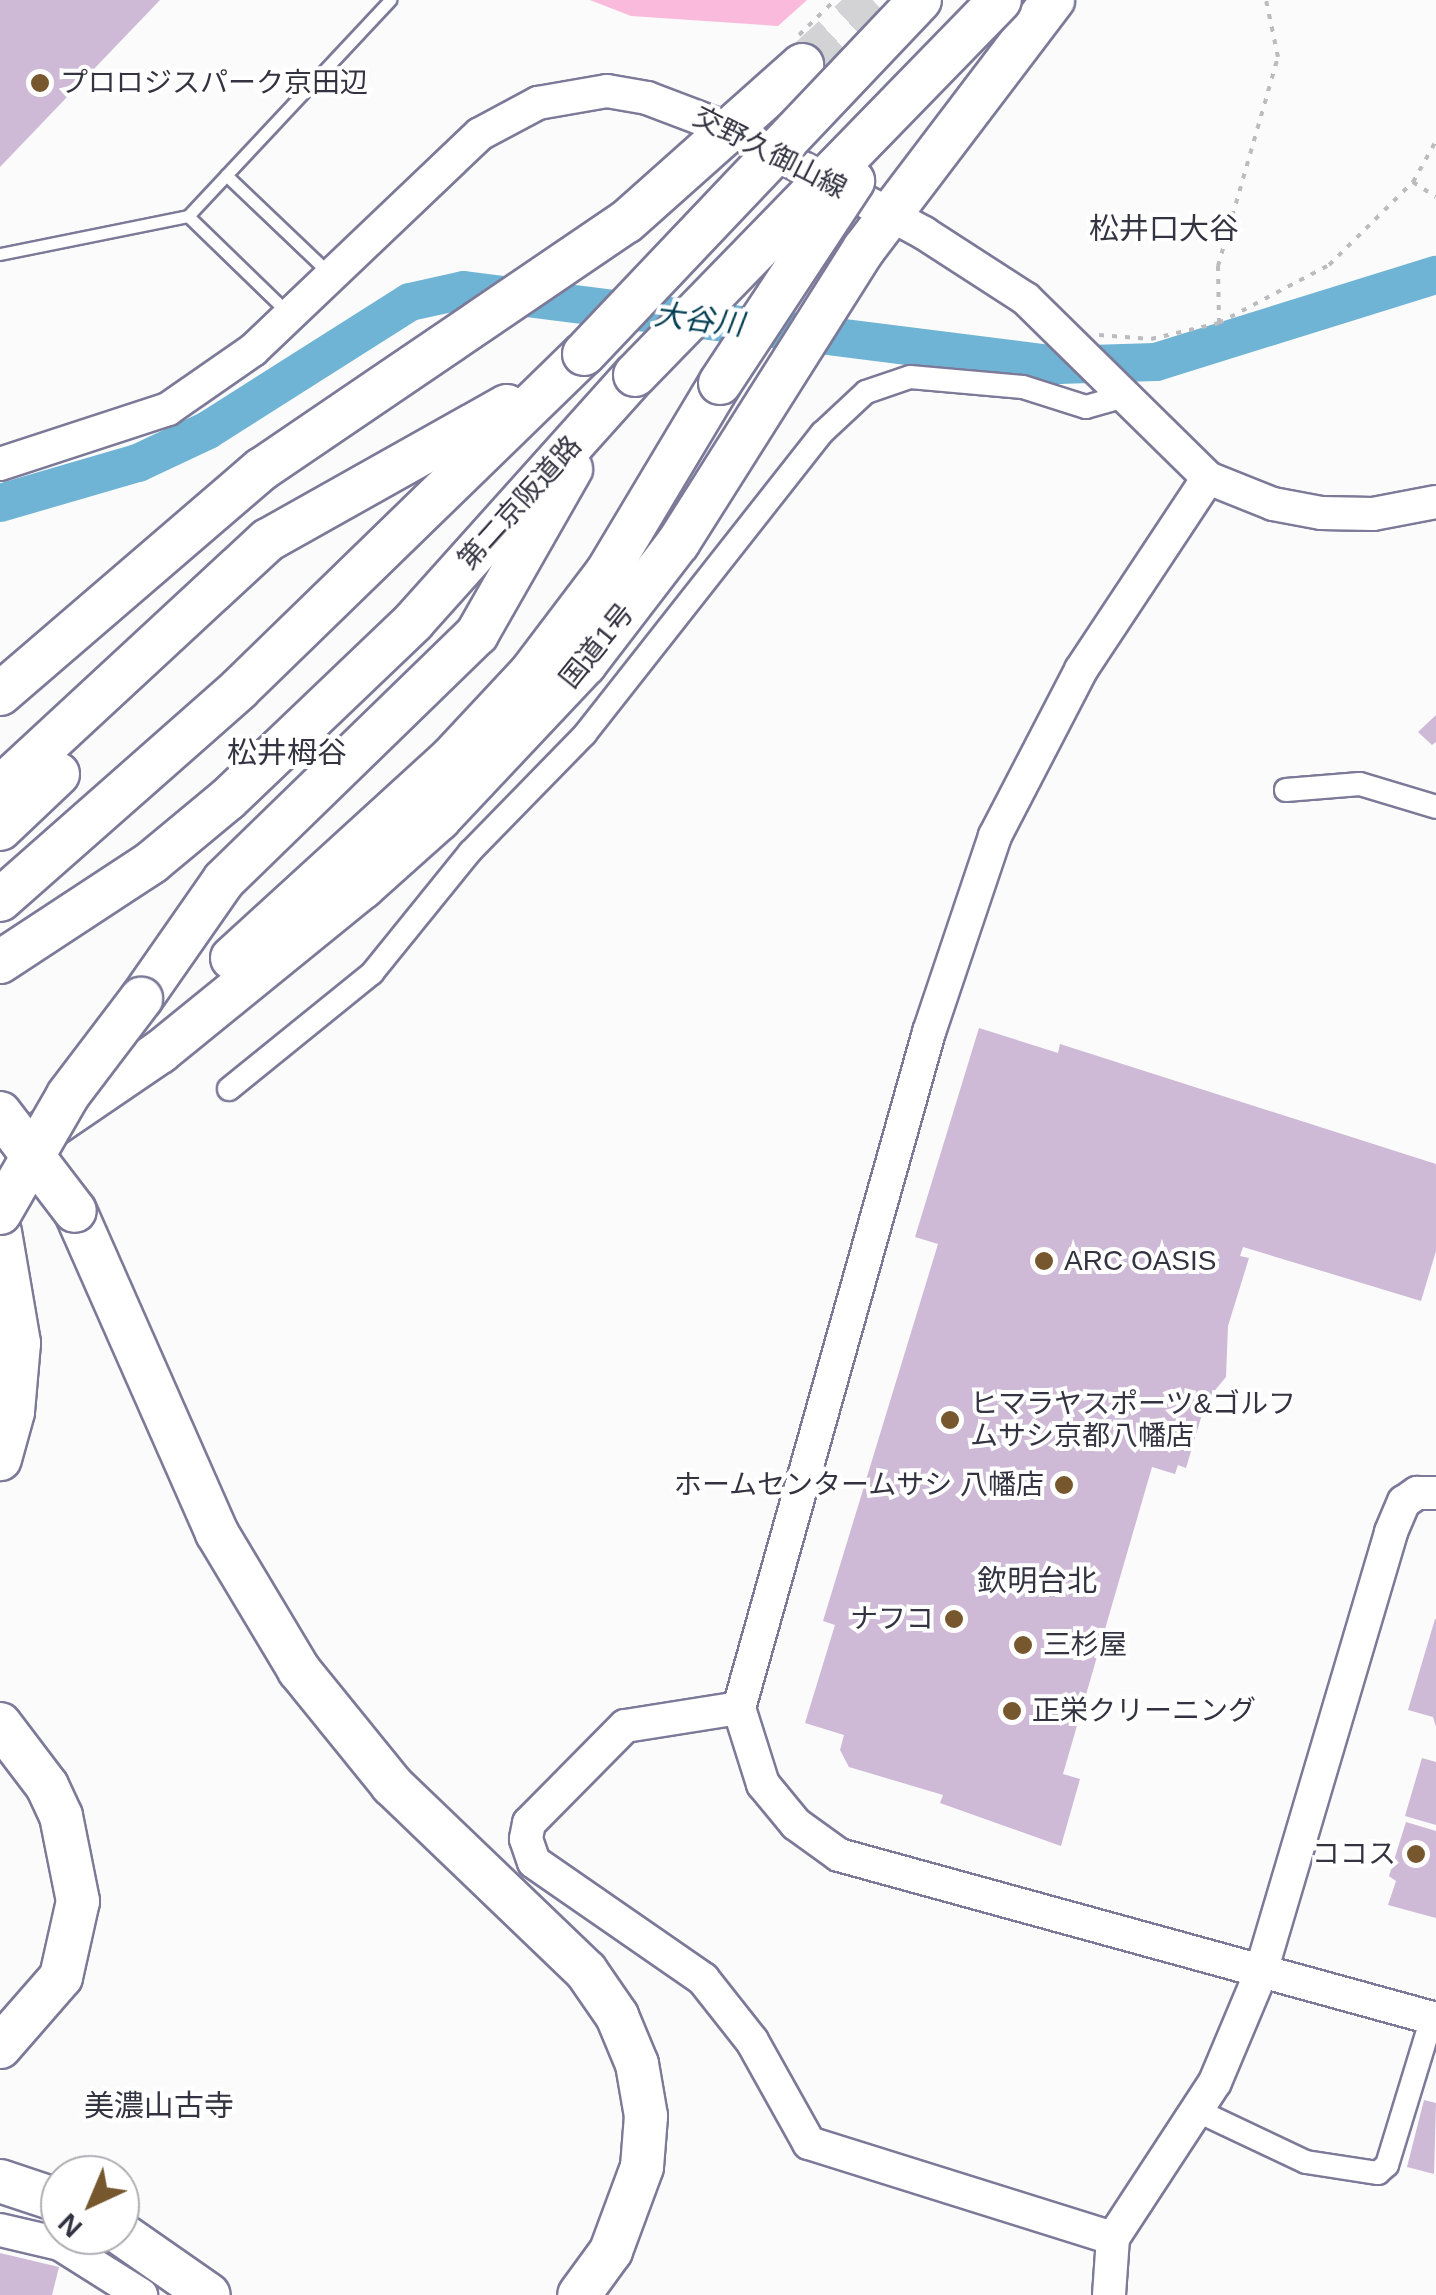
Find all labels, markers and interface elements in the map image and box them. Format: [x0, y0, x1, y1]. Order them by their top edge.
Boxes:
place label: プロロジスパーク京田辺 [60, 66, 368, 100]
marker: プロロジスパーク京田辺 [29, 72, 51, 94]
street label: 交野久御山線 [688, 100, 852, 206]
district label: 松井口大谷 [1089, 211, 1239, 247]
water label: 大谷川 [652, 297, 746, 343]
street label: 第二京阪道路 [451, 429, 589, 577]
street label: 国道1号 [553, 597, 641, 695]
district label: 松井栂谷 [227, 735, 347, 771]
place label: ARC OASIS [1064, 1244, 1216, 1278]
marker: ARC OASIS [1033, 1250, 1055, 1272]
place label: ヒマラヤスポーツ&ゴルフ ムサシ京都八幡店 [970, 1387, 1297, 1453]
marker: ヒマラヤスポーツ&ゴルフ ムサシ京都八幡店 [939, 1409, 961, 1431]
place label: ホームセンタームサシ 八幡店 [672, 1468, 1044, 1502]
marker: ホームセンタームサシ 八幡店 [1053, 1474, 1075, 1496]
district label: 欽明台北 [977, 1563, 1097, 1599]
place label: ナフコ [850, 1602, 934, 1636]
marker: ナフコ [943, 1608, 965, 1630]
place label: 三杉屋 [1043, 1628, 1127, 1662]
marker: 三杉屋 [1012, 1634, 1034, 1656]
place label: 正栄クリーニング [1032, 1694, 1256, 1728]
marker: 正栄クリーニング [1001, 1700, 1023, 1722]
place label: ココス [1312, 1837, 1396, 1871]
marker: ココス [1405, 1843, 1427, 1865]
district label: 美濃山古寺 [84, 2088, 234, 2124]
north arrow [40, 2155, 140, 2255]
text: N [52, 2207, 88, 2244]

